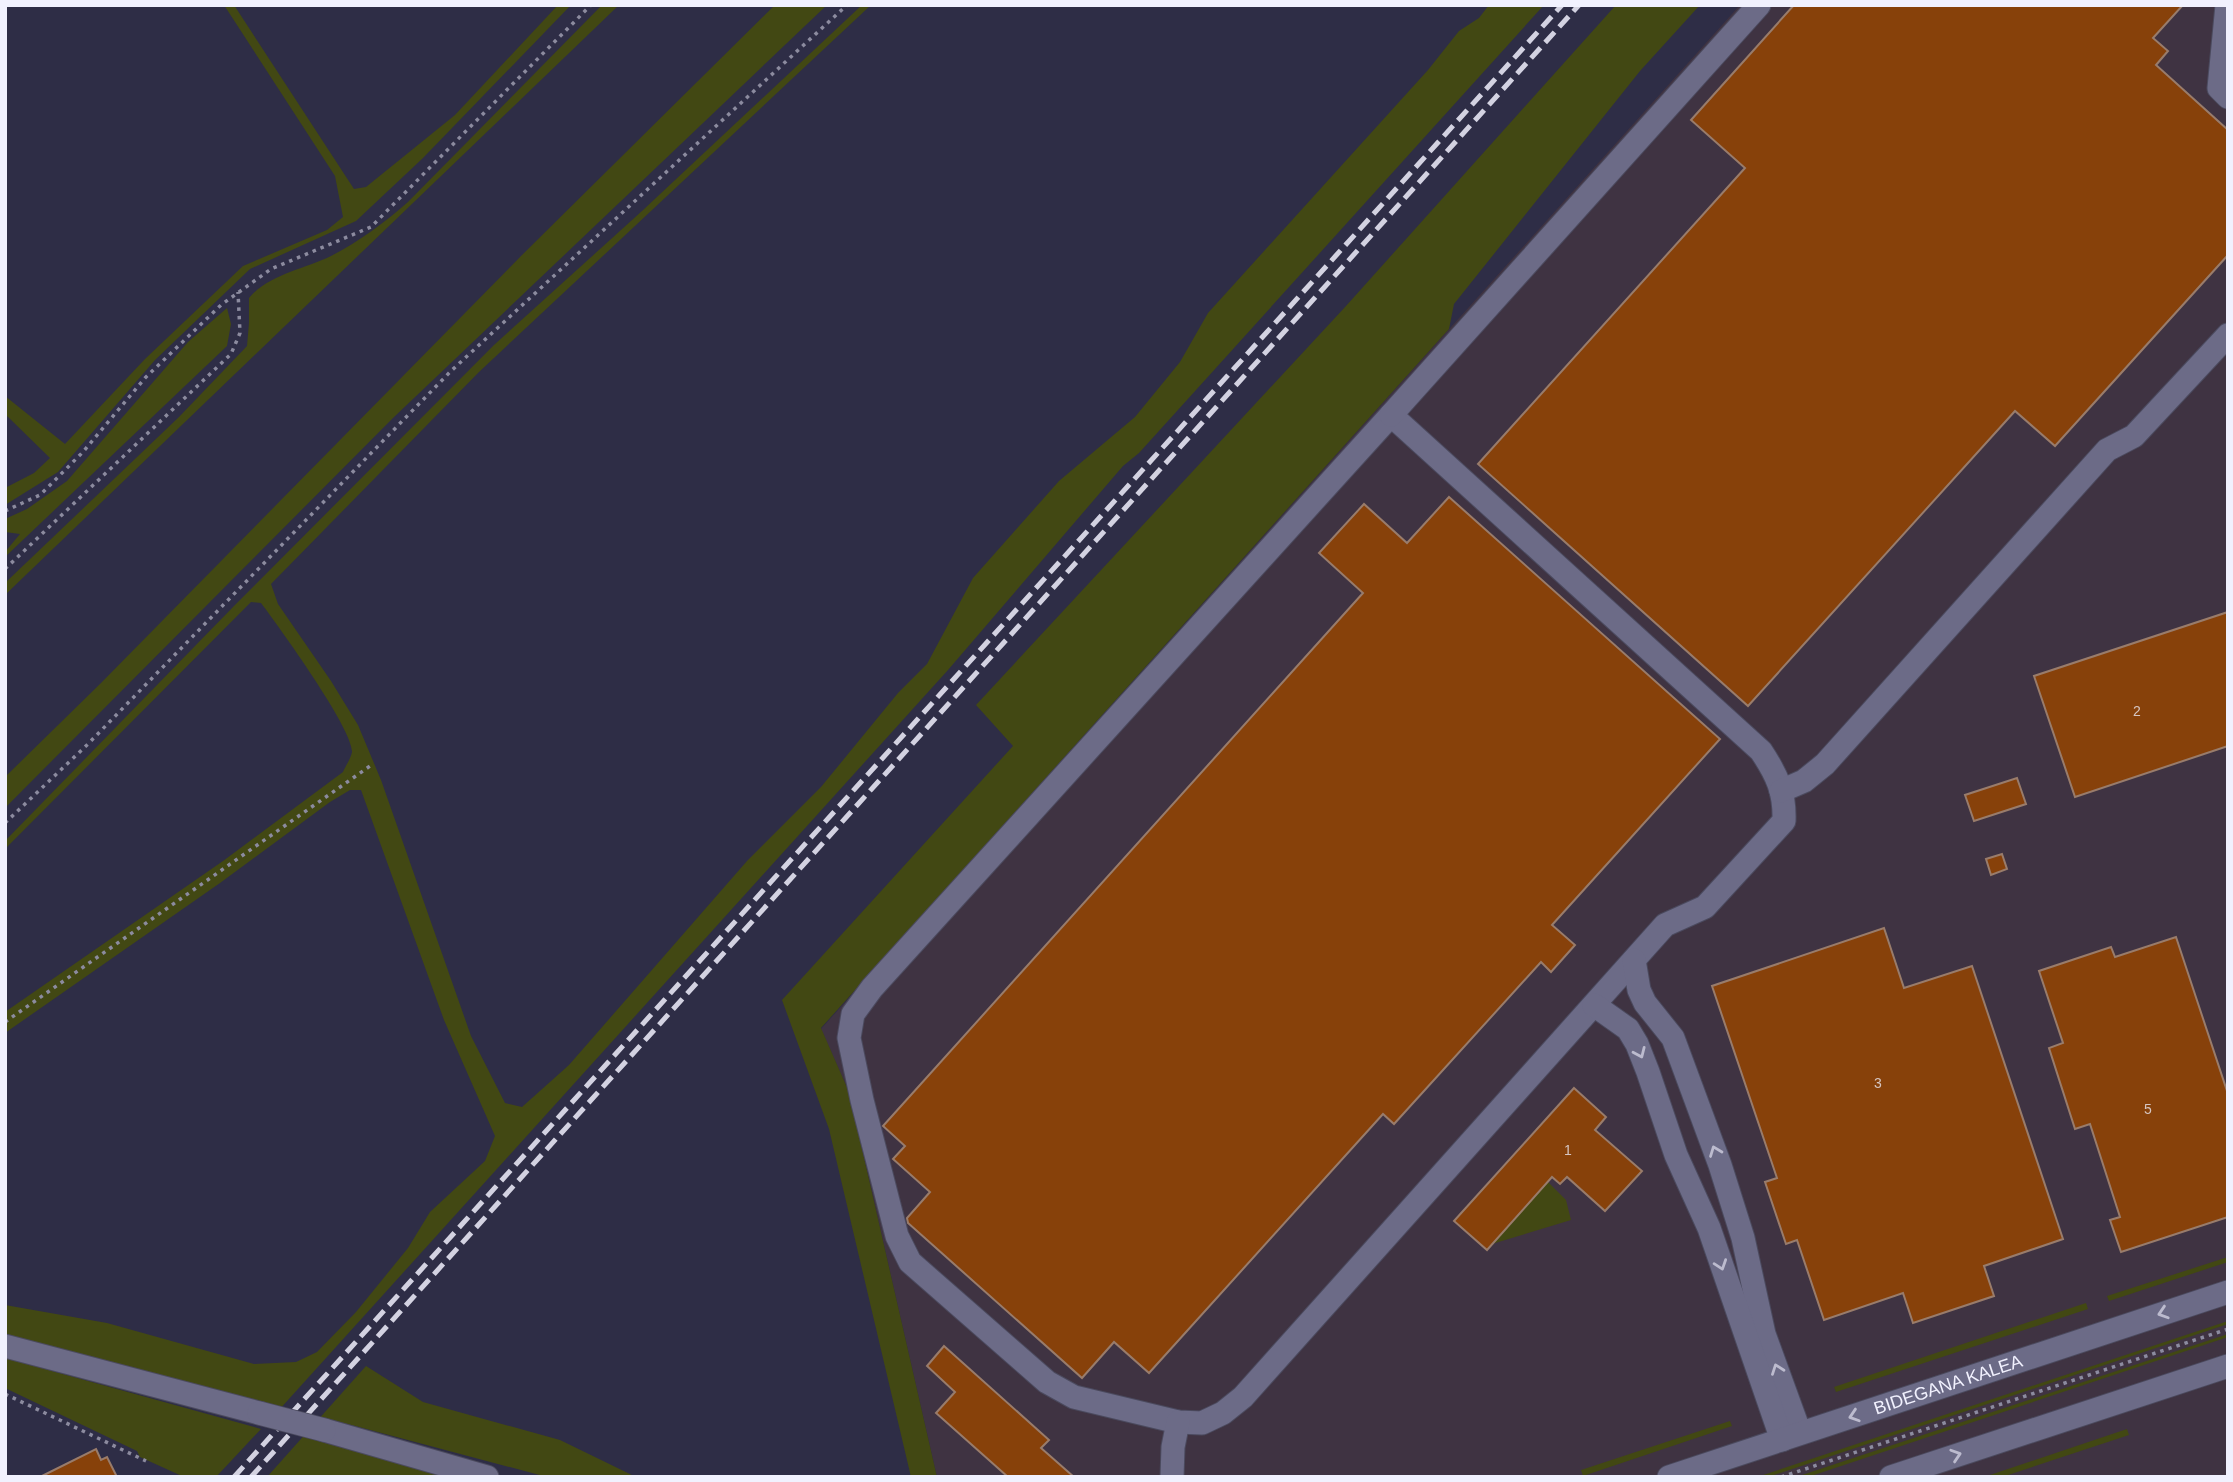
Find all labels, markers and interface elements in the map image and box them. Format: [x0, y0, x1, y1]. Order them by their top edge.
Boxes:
house number: 2 [2133, 703, 2141, 719]
one-way arrow [1632, 1046, 1646, 1058]
house number: 3 [1874, 1075, 1882, 1091]
house number: 5 [2144, 1101, 2152, 1117]
house number: 1 [1564, 1142, 1572, 1158]
one-way arrow [1709, 1145, 1723, 1157]
one-way arrow [1713, 1258, 1727, 1270]
one-way arrow [2157, 1305, 2170, 1319]
street label: BIDEGANA KALEA [1871, 1351, 2025, 1419]
one-way arrow [1771, 1364, 1785, 1376]
one-way arrow [1848, 1407, 1860, 1422]
one-way arrow [1950, 1449, 1962, 1464]

